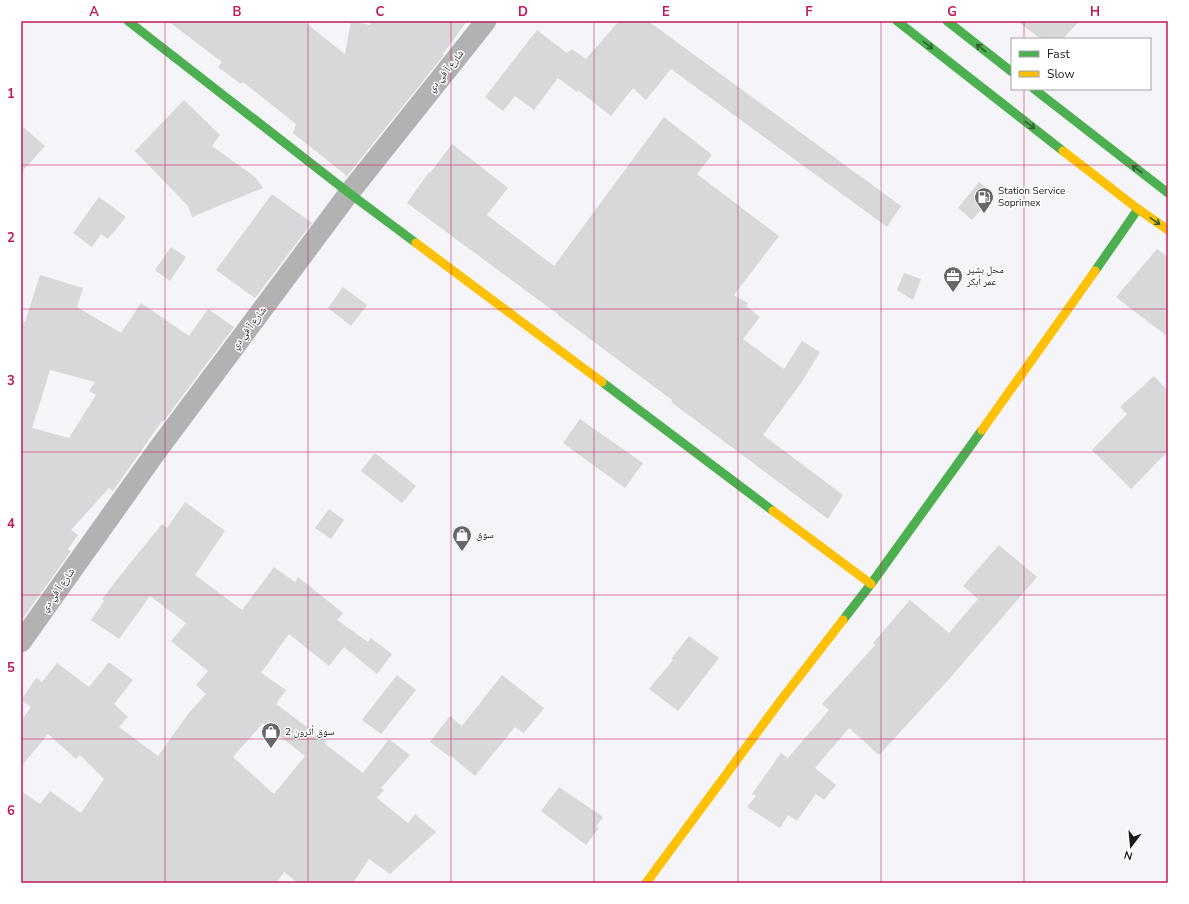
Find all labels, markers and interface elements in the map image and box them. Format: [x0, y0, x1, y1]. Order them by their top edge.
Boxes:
text: A [89, 3, 99, 21]
text: B [233, 3, 242, 21]
text: C [376, 3, 385, 21]
text: D [518, 3, 528, 21]
text: E [662, 3, 670, 21]
text: F [805, 3, 813, 21]
text: G [947, 3, 957, 21]
text: H [1090, 3, 1100, 21]
legend [1011, 38, 1151, 90]
one-way arrow [922, 41, 933, 49]
one-way arrow [976, 44, 987, 52]
text: Fast [1047, 46, 1070, 62]
street label: شارع آ في دي [425, 47, 468, 95]
text: Slow [1047, 66, 1075, 82]
text: 1 [7, 85, 15, 103]
one-way arrow [1025, 120, 1036, 129]
one-way arrow [1131, 165, 1142, 173]
place label: Station Service Soprimex [998, 184, 1065, 210]
fuel station icon: Station Service Soprimex [973, 186, 995, 214]
one-way arrow [1150, 217, 1161, 225]
text: 2 [7, 229, 15, 247]
place label: محل بشير عمر أبكر [966, 263, 1004, 289]
office icon: محل بشير عمر أبكر [942, 265, 964, 293]
street label: شارع آ في دي [228, 303, 270, 353]
text: 3 [7, 372, 15, 390]
text: 4 [7, 515, 15, 533]
shop icon: سوق [451, 524, 473, 552]
place label: سوق [476, 528, 494, 542]
street label: شارع آ في دي [38, 565, 79, 615]
text: 5 [7, 659, 15, 677]
shop icon: سوق أترون 2 [260, 721, 282, 749]
place label: سوق أترون 2 [285, 725, 335, 739]
text: 6 [7, 802, 15, 820]
north arrow [1111, 826, 1151, 866]
text: N [1122, 847, 1134, 863]

